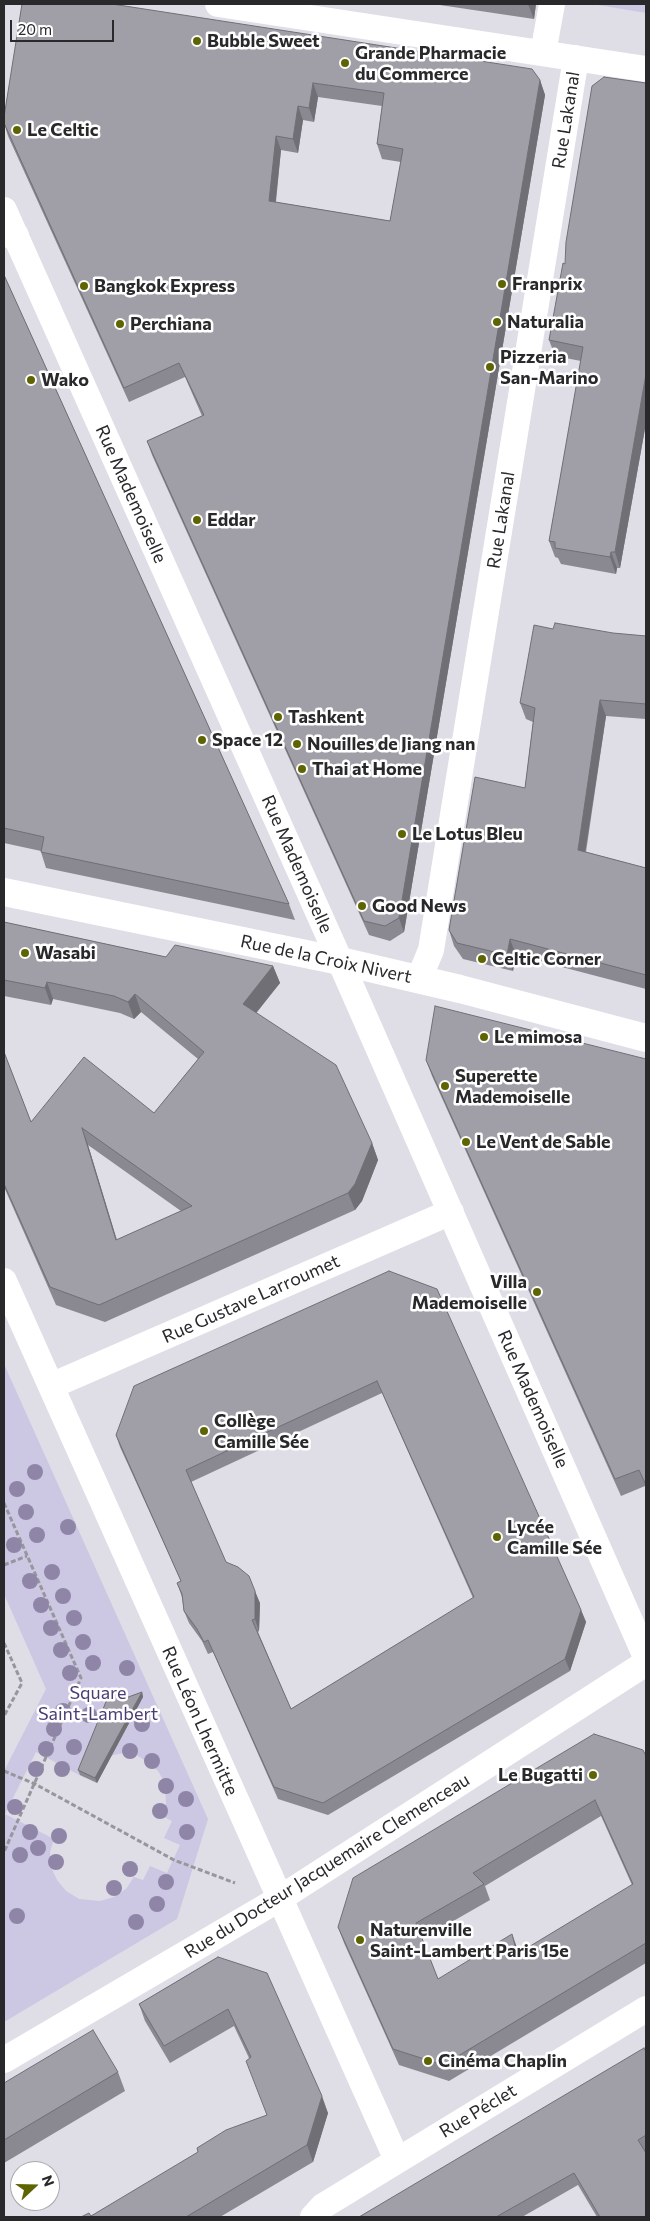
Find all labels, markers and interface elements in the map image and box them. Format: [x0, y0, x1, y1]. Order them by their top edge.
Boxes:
scale bar [12, 10, 116, 42]
text: 20 m [18, 20, 52, 38]
place label: Bubble Sweet [207, 30, 320, 52]
marker: Bubble Sweet [191, 35, 203, 47]
place label: Grande Pharmacie du Commerce [355, 42, 506, 84]
marker: Grande Pharmacie du Commerce [339, 57, 351, 69]
street label: Rue Lakanal [548, 70, 584, 170]
place label: Le Celtic [27, 119, 98, 141]
marker: Le Celtic [11, 124, 23, 136]
place label: Franprix [512, 273, 583, 295]
place label: Bangkok Express [94, 275, 235, 297]
marker: Franprix [496, 278, 508, 290]
marker: Bangkok Express [78, 280, 90, 292]
place label: Naturalia [507, 311, 584, 333]
place label: Perchiana [130, 313, 212, 335]
marker: Naturalia [491, 316, 503, 328]
marker: Perchiana [114, 318, 126, 330]
place label: Pizzeria San-Marino [500, 346, 599, 388]
marker: Pizzeria San-Marino [484, 361, 496, 373]
place label: Wako [41, 369, 89, 391]
marker: Wako [25, 374, 37, 386]
street label: Rue Mademoiselle [91, 422, 171, 566]
street label: Rue Lakanal [483, 470, 519, 570]
place label: Eddar [207, 509, 256, 531]
marker: Eddar [191, 514, 203, 526]
place label: Tashkent [288, 706, 364, 728]
marker: Tashkent [272, 711, 284, 723]
place label: Space 12 [212, 729, 283, 751]
place label: Nouilles de Jiang nan [307, 733, 475, 755]
marker: Space 12 [196, 734, 208, 746]
marker: Nouilles de Jiang nan [291, 738, 303, 750]
place label: Thai at Home [312, 758, 422, 780]
marker: Thai at Home [296, 763, 308, 775]
street label: Rue Mademoiselle [257, 792, 337, 936]
place label: Le Lotus Bleu [412, 823, 523, 845]
marker: Le Lotus Bleu [396, 828, 408, 840]
place label: Good News [372, 895, 467, 917]
marker: Good News [356, 900, 368, 912]
street label: Rue de la Croix Nivert [238, 930, 414, 988]
place label: Wasabi [35, 942, 96, 964]
marker: Wasabi [19, 947, 31, 959]
place label: Celtic Corner [492, 948, 601, 970]
marker: Celtic Corner [476, 953, 488, 965]
place label: Le mimosa [494, 1026, 582, 1048]
marker: Le mimosa [478, 1031, 490, 1043]
place label: Superette Mademoiselle [455, 1065, 570, 1108]
marker: Superette Mademoiselle [439, 1080, 451, 1092]
place label: Le Vent de Sable [476, 1131, 611, 1153]
marker: Le Vent de Sable [460, 1136, 472, 1148]
street label: Rue Gustave Larroumet [159, 1250, 343, 1348]
place label: Villa Mademoiselle [412, 1271, 527, 1314]
marker: Villa Mademoiselle [531, 1286, 543, 1298]
street label: Rue Mademoiselle [493, 1327, 573, 1471]
place label: Collège Camille Sée [214, 1410, 309, 1452]
marker: Collège Camille Sée [198, 1425, 210, 1437]
place label: Lycée Camille Sée [507, 1516, 602, 1558]
marker: Lycée Camille Sée [491, 1531, 503, 1543]
street label: Rue Léon Lhermitte [157, 1643, 243, 1799]
park label: Square Saint-Lambert [38, 1682, 158, 1725]
place label: Le Bugatti [498, 1764, 583, 1786]
street label: Rue du Docteur Jacquemaire Clemenceau [180, 1769, 474, 1963]
marker: Le Bugatti [587, 1769, 599, 1781]
place label: Naturenville Saint-Lambert Paris 15e [370, 1919, 569, 1962]
marker: Naturenville Saint-Lambert Paris 15e [354, 1934, 366, 1946]
place label: Cinéma Chaplin [438, 2050, 567, 2072]
marker: Cinéma Chaplin [422, 2055, 434, 2067]
street label: Rue Péclet [436, 2080, 520, 2142]
north arrow [10, 2161, 60, 2211]
text: N [39, 2173, 58, 2189]

